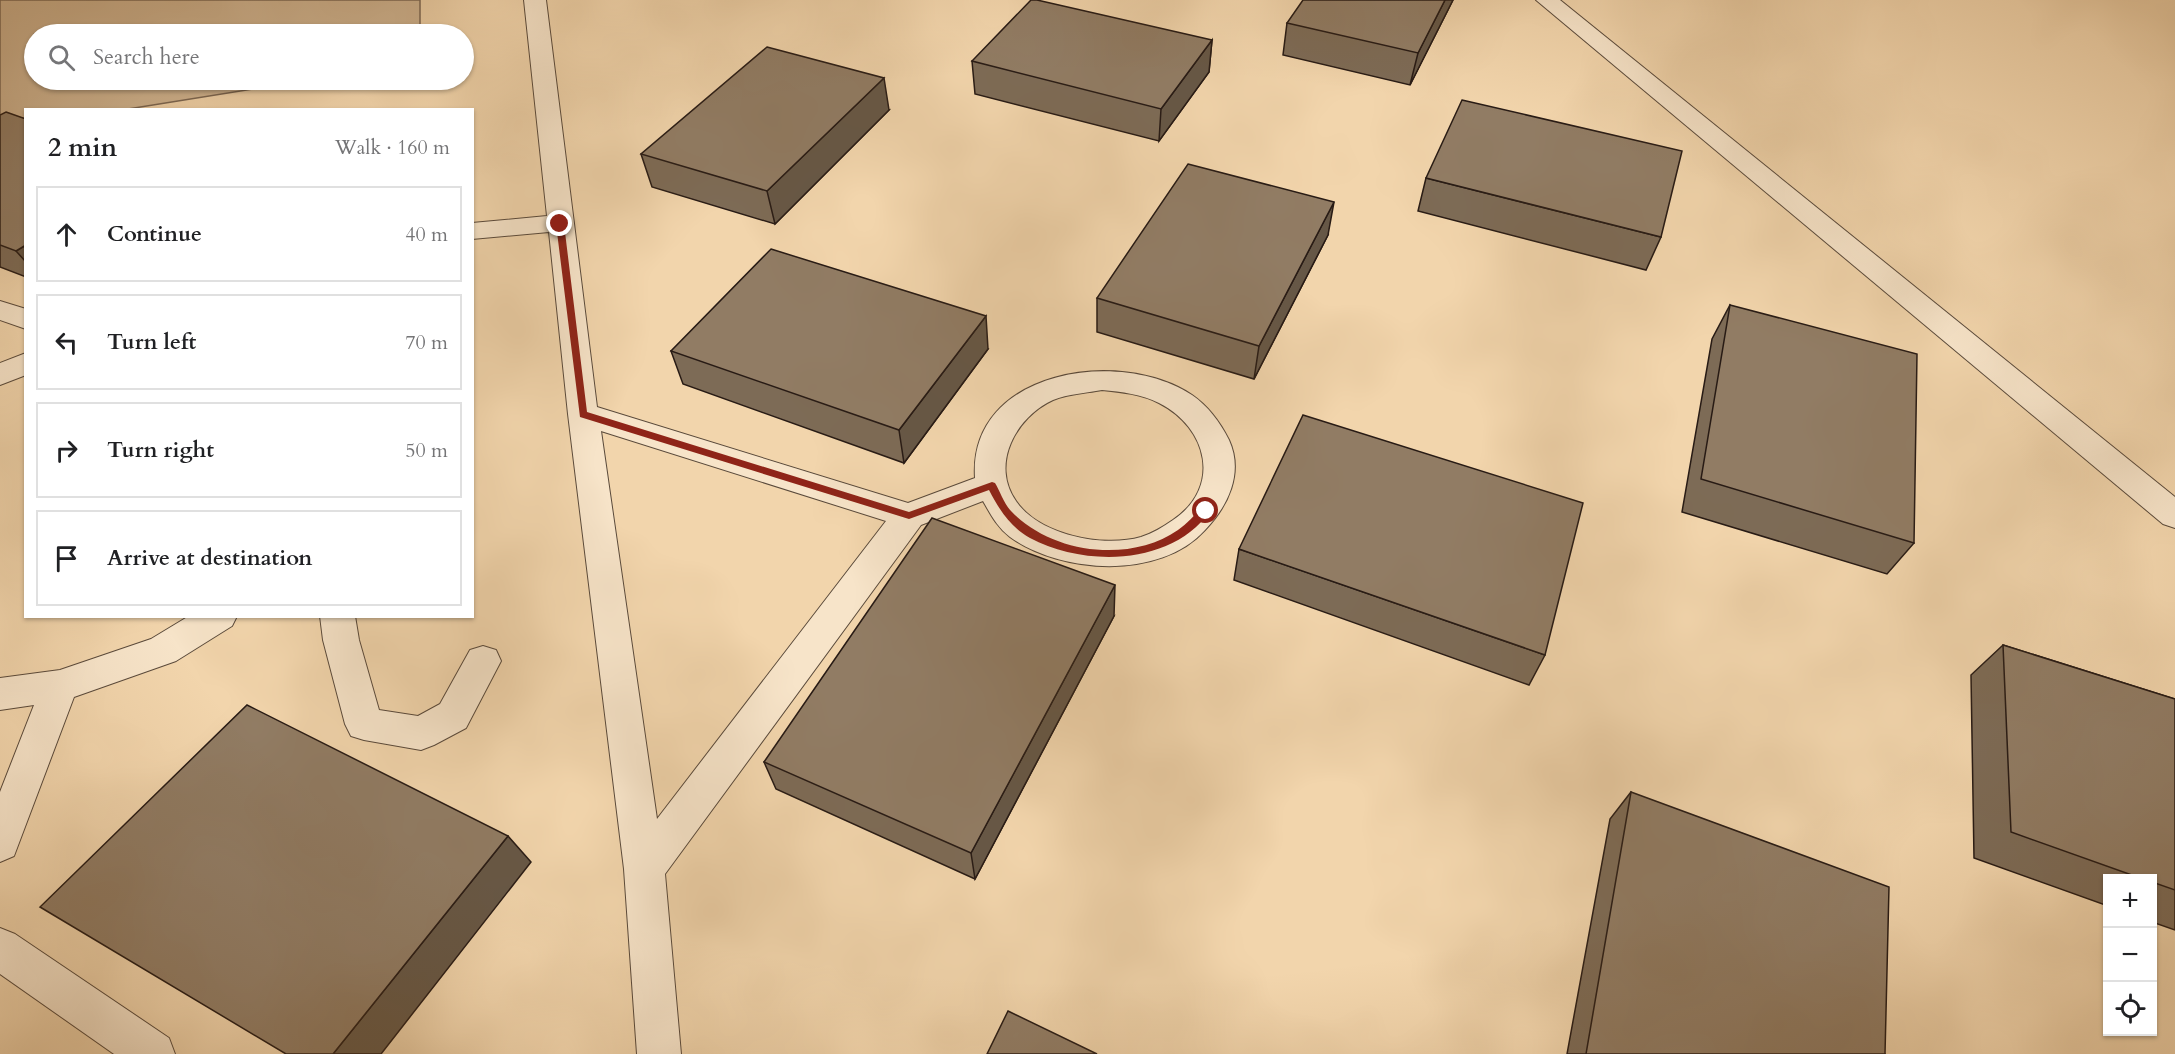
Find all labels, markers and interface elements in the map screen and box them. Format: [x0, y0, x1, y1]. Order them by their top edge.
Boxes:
search box [24, 24, 474, 90]
icon: search [45, 41, 78, 74]
text: Search here [93, 42, 200, 72]
text: 2 min [48, 130, 117, 165]
text: Walk · 160 m [335, 134, 450, 161]
route end [546, 210, 572, 236]
icon: ahead [50, 218, 83, 251]
text: Continue [107, 219, 202, 249]
text: 40 m [405, 221, 448, 248]
icon: left [50, 326, 83, 359]
text: Turn left [107, 327, 196, 357]
text: 70 m [405, 329, 448, 356]
icon: right [50, 434, 83, 467]
text: Turn right [107, 435, 214, 465]
text: 50 m [405, 437, 448, 464]
route start [1192, 497, 1218, 523]
icon: arrive [50, 542, 83, 575]
text: Arrive at destination [107, 543, 312, 573]
map controls [2103, 874, 2157, 1036]
button: + [2103, 874, 2157, 928]
button: − [2103, 928, 2157, 982]
button: locate [2103, 982, 2157, 1036]

